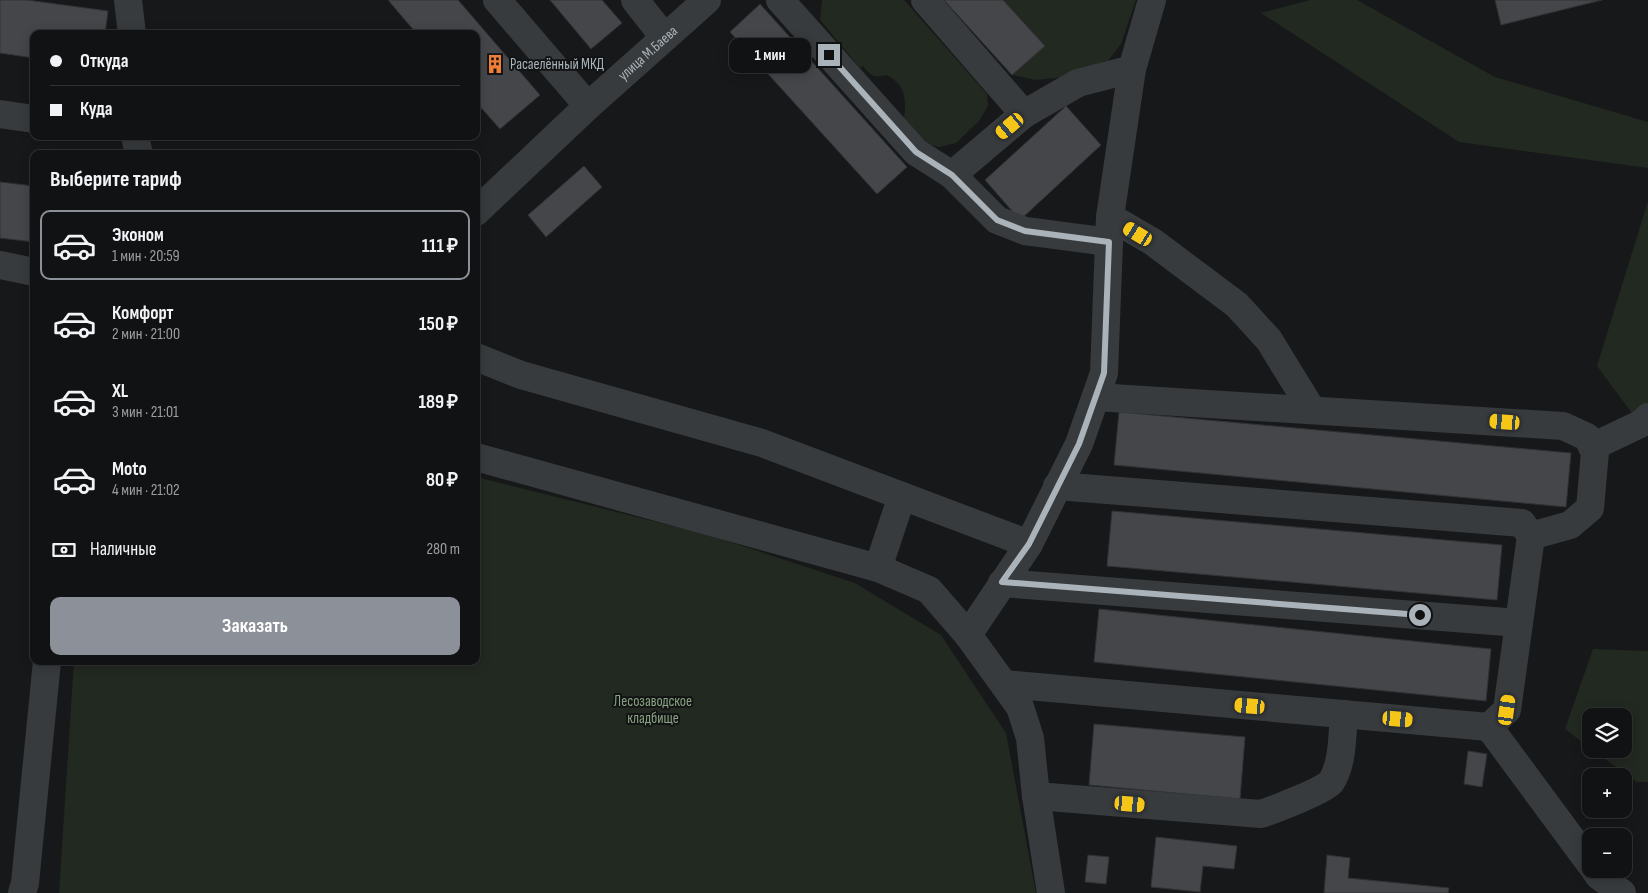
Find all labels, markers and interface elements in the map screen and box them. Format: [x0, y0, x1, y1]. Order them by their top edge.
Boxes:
street label: улица М.Баева [614, 22, 682, 85]
callout: 1 мин [729, 38, 812, 72]
route end [818, 44, 840, 66]
text: 1 мин [754, 46, 786, 65]
text: Откуда [80, 50, 129, 73]
building icon: Расаелённый МКД [484, 53, 506, 75]
place label: Расаелённый МКД [510, 55, 604, 74]
text: Куда [80, 98, 113, 121]
car [993, 111, 1026, 141]
text: Выберите тариф [50, 166, 182, 193]
car [1121, 220, 1154, 248]
icon: car [52, 223, 97, 268]
text: Эконом [112, 224, 164, 247]
text: 111 ₽ [422, 235, 458, 258]
text: 1 мин · 20:59 [112, 247, 180, 266]
icon: car [52, 301, 97, 346]
text: Комфорт [112, 302, 174, 325]
text: 150 ₽ [419, 313, 458, 336]
text: 2 мин · 21:00 [112, 325, 180, 344]
icon: car [52, 379, 97, 424]
text: XL [112, 380, 128, 403]
text: 189 ₽ [419, 391, 458, 414]
text: 3 мин · 21:01 [112, 403, 179, 422]
car [1489, 413, 1520, 431]
icon: car [52, 457, 97, 502]
text: Moto [112, 458, 147, 481]
text: 80 ₽ [426, 469, 458, 492]
text: 4 мин · 21:02 [112, 481, 180, 500]
icon: cash [50, 536, 78, 564]
text: Наличные [90, 538, 156, 561]
text: 280 m [426, 540, 460, 559]
button: Заказать [50, 597, 460, 655]
route start [1409, 604, 1431, 626]
park label: Лесозаводское кладбище [614, 692, 692, 728]
car [1497, 694, 1516, 726]
car [1234, 697, 1265, 715]
map controls [1582, 708, 1632, 878]
button: layers [1582, 708, 1632, 758]
car [1382, 710, 1413, 728]
button: + [1582, 768, 1632, 818]
car [1114, 795, 1145, 813]
button: − [1582, 828, 1632, 878]

